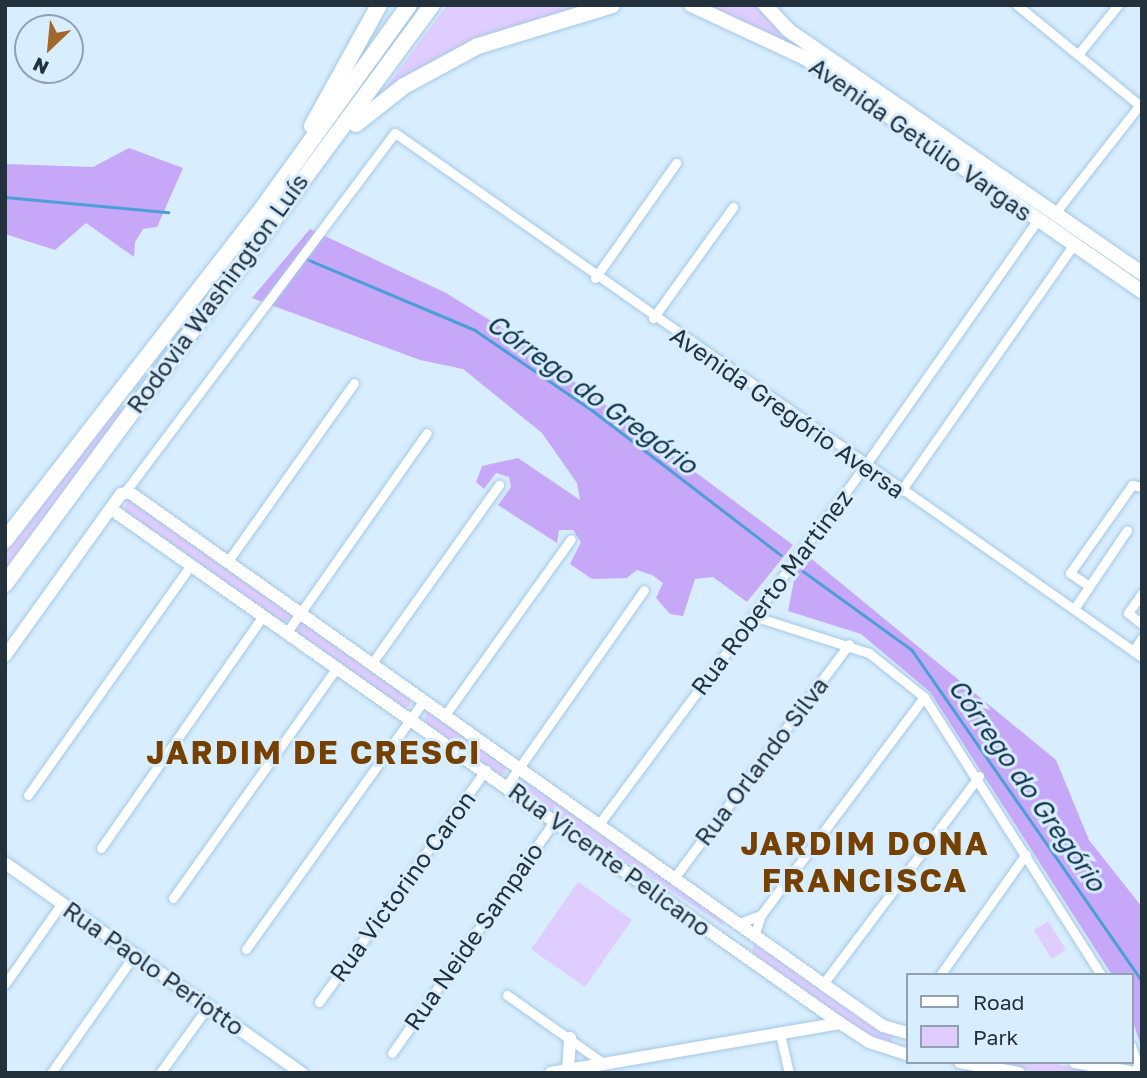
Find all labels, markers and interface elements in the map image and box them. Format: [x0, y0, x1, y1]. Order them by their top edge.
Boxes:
north arrow [14, 14, 84, 84]
street label: Avenida Getúlio Vargas [804, 51, 1038, 227]
text: N [29, 53, 52, 80]
street label: Rodovia Washington Luís [120, 168, 314, 418]
water label: Córrego do Gregório [481, 307, 703, 481]
street label: Avenida Gregório Aversa [665, 320, 911, 504]
street label: Rua Roberto Martinez [684, 484, 858, 700]
street label: Rua Orlando Silva [688, 671, 834, 851]
water label: Córrego do Gregório [942, 673, 1112, 897]
district label: JARDIM DE CRESCI [148, 733, 480, 771]
street label: Rua Vicente Pelicano [503, 776, 717, 942]
street label: Rua Victorino Caron [323, 785, 481, 987]
district label: JARDIM DONA FRANCISCA [742, 825, 988, 900]
street label: Rua Neide Sampaio [397, 837, 549, 1035]
street label: Rua Paolo Periotto [58, 895, 250, 1041]
legend [906, 973, 1133, 1064]
text: Road [973, 989, 1024, 1015]
text: Park [973, 1024, 1018, 1050]

